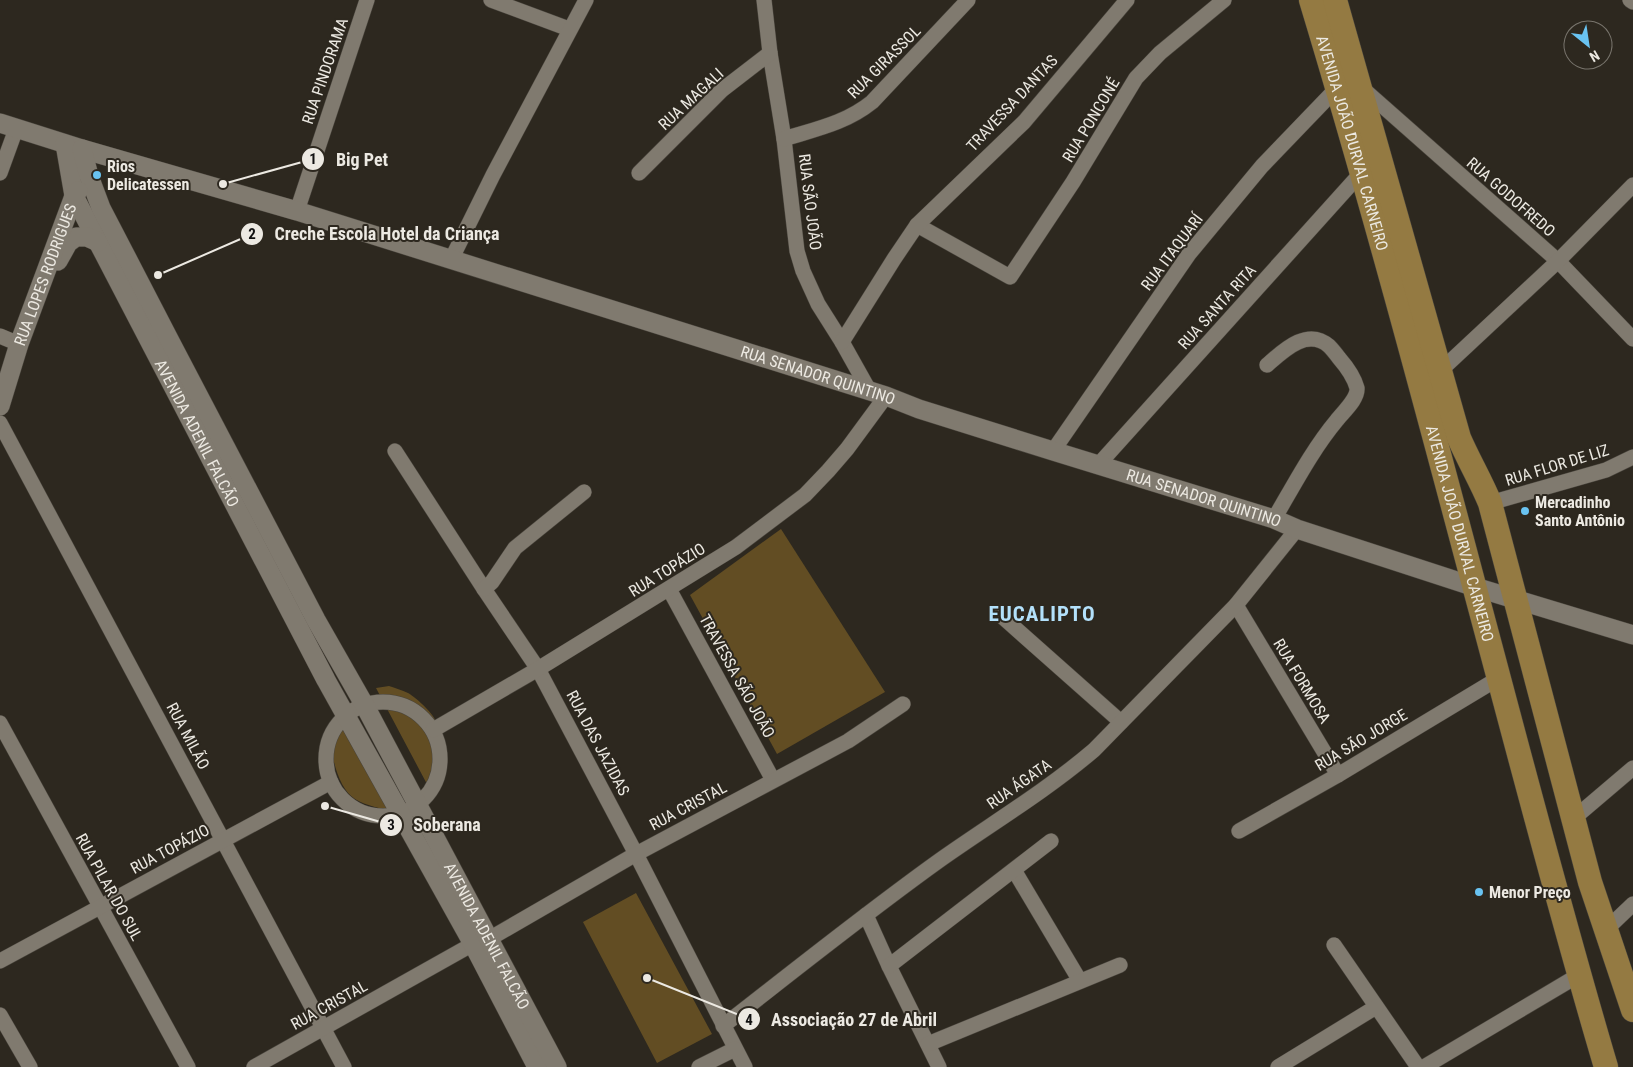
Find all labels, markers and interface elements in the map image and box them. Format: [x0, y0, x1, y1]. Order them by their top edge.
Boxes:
street label: RUA PINDORAMA [298, 15, 352, 127]
north arrow [1563, 20, 1613, 70]
street label: RUA GIRASSOL [844, 21, 925, 102]
street label: AVENIDA JOÃO DURVAL CARNEIRO [1313, 33, 1393, 253]
text: N [1587, 47, 1602, 65]
street label: TRAVESSA DANTAS [962, 51, 1062, 155]
street label: RUA MAGALI [655, 64, 727, 134]
street label: RUA PONCONÉ [1058, 74, 1124, 166]
callout: Big Pet [301, 143, 398, 176]
text: Big Pet [336, 149, 389, 170]
text: 1 [309, 150, 317, 168]
street label: RUA SÃO JOÃO [795, 153, 826, 251]
street label: RUA GODOFREDO [1463, 153, 1559, 241]
place label: Rios Delicatessen [107, 157, 189, 194]
marker: Rios Delicatessen [91, 169, 103, 181]
street label: RUA LOPES RODRIGUES [10, 201, 80, 348]
street label: RUA ITAQUARÍ [1137, 209, 1208, 294]
callout: Creche Escola Hotel da Criança [239, 217, 510, 250]
text: Creche Escola Hotel da Criança [274, 223, 500, 244]
text: 2 [248, 225, 256, 243]
street label: RUA SANTA RITA [1174, 261, 1260, 353]
street label: RUA SENADOR QUINTINO [739, 342, 898, 408]
street label: AVENIDA ADENIL FALCÃO [151, 356, 244, 510]
street label: AVENIDA JOÃO DURVAL CARNEIRO [1422, 423, 1498, 644]
street label: RUA FLOR DE LIZ [1503, 440, 1611, 490]
street label: RUA SENADOR QUINTINO [1124, 465, 1284, 531]
place label: Mercadinho Santo Antônio [1535, 493, 1625, 530]
marker: Mercadinho Santo Antônio [1519, 505, 1531, 517]
street label: RUA TOPÁZIO [625, 539, 709, 601]
district label: EUCALIPTO [988, 602, 1096, 626]
street label: TRAVESSA SÃO JOÃO [695, 610, 780, 741]
street label: RUA FORMOSA [1269, 635, 1335, 727]
street label: RUA DAS JAZIDAS [562, 687, 634, 799]
street label: RUA MILÃO [163, 699, 214, 773]
street label: RUA SÃO JORGE [1311, 704, 1411, 775]
street label: RUA ÁGATA [983, 755, 1055, 813]
street label: RUA CRISTAL [646, 778, 730, 834]
callout: Soberana [378, 808, 491, 841]
text: Soberana [413, 814, 481, 835]
text: 3 [387, 816, 395, 834]
street label: RUA TOPÁZIO [127, 820, 213, 878]
street label: RUA PILAR DO SUL [72, 830, 146, 944]
street label: AVENIDA ADENIL FALCÃO [440, 859, 534, 1012]
place label: Menor Preço [1489, 883, 1571, 902]
marker: Menor Preço [1473, 886, 1485, 898]
street label: RUA CRISTAL [287, 976, 371, 1034]
callout: Associação 27 de Abril [736, 1003, 947, 1036]
text: Associação 27 de Abril [771, 1009, 937, 1030]
text: 4 [745, 1011, 753, 1029]

